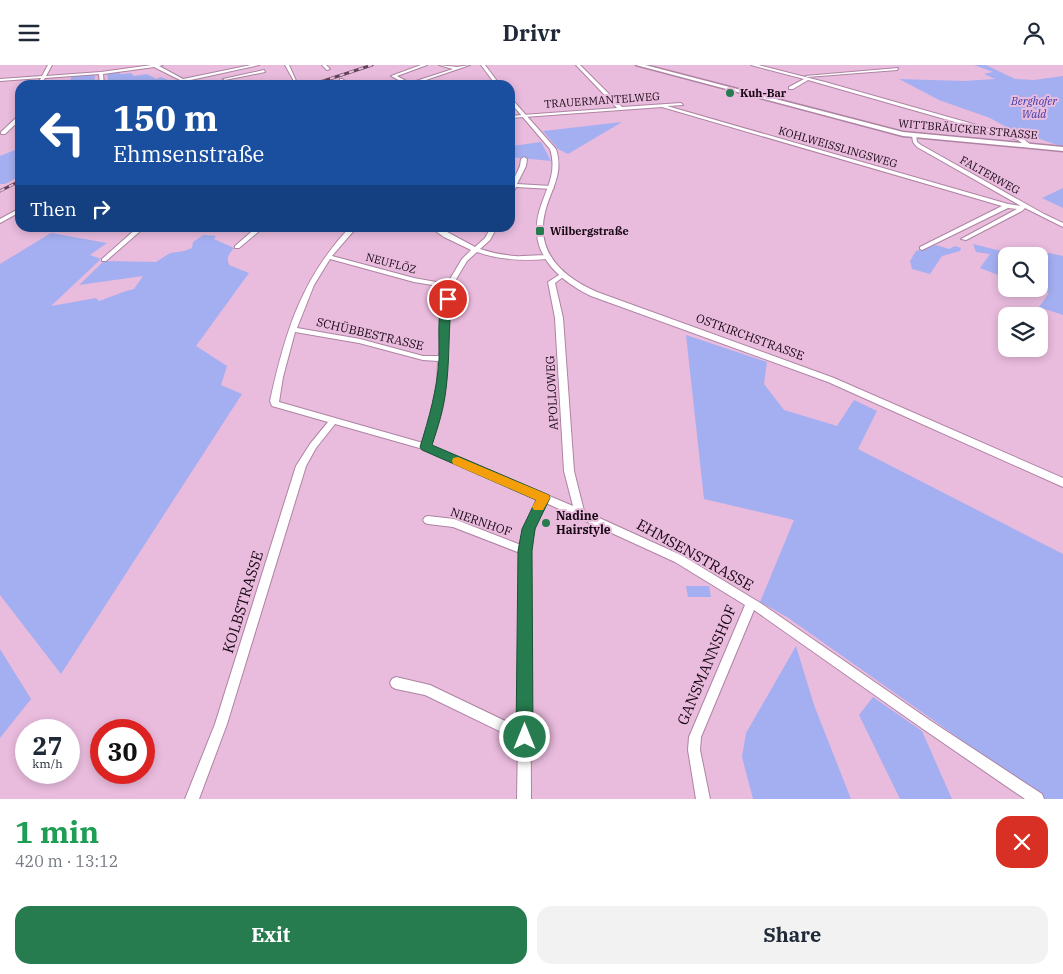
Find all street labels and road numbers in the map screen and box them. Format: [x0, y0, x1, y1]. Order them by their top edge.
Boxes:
street label: TRAUERMANTELWEG [544, 89, 660, 111]
street label: WITTBRÄUCKER STRASSE [898, 116, 1038, 142]
street label: KOHLWEISSLINGSWEG [777, 123, 899, 171]
street label: FALTERWEG [957, 153, 1023, 197]
street label: NEUFLÖZ [364, 250, 418, 276]
street label: OSTKIRCHSTRASSE [694, 310, 806, 363]
street label: SCHÜBBESTRASSE [315, 314, 425, 353]
street label: APOLLOWEG [542, 355, 561, 431]
street label: NIERNHOF [448, 504, 514, 539]
street label: EHMSENSTRASSE [633, 515, 757, 595]
street label: KOLBSTRASSE [218, 548, 267, 655]
street label: GANSMANNSHOF [673, 602, 740, 728]

